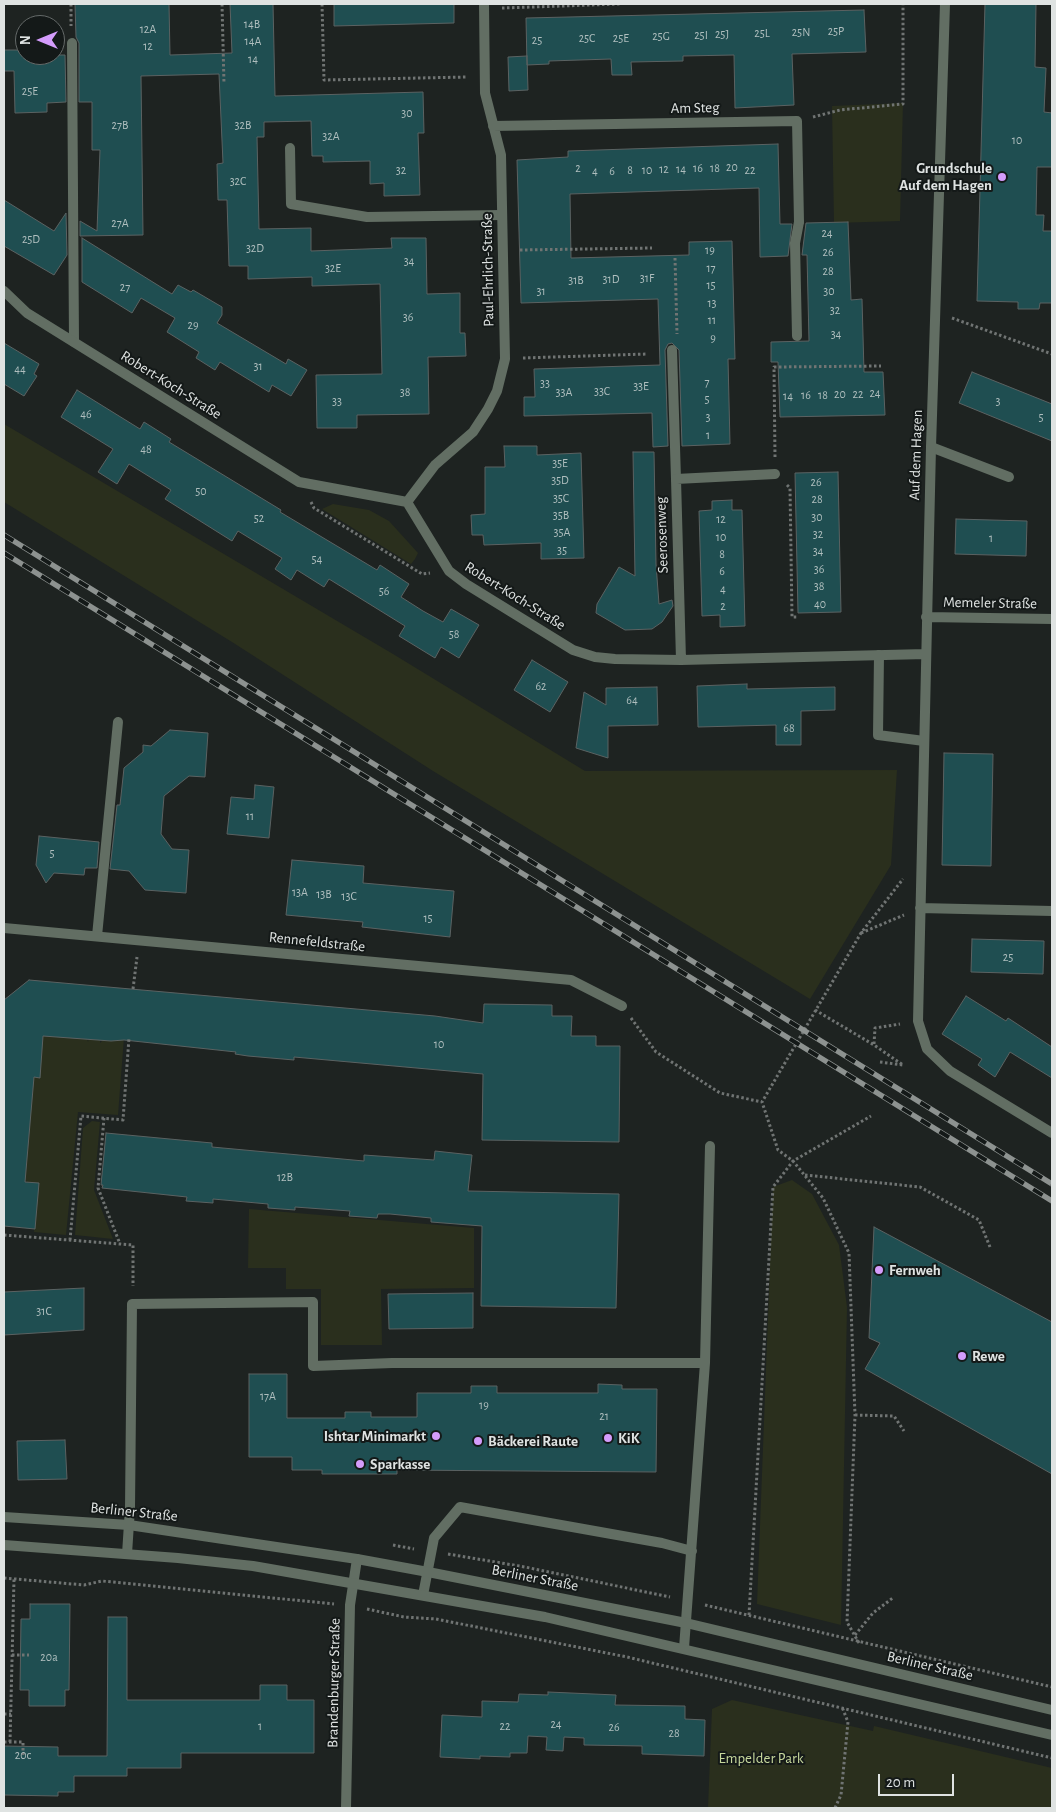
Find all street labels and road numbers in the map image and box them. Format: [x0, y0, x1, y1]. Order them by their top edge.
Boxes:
street label: Am Steg [670, 99, 720, 117]
street label: Paul-Ehrlich-Straße [478, 213, 498, 327]
street label: Robert-Koch-Straße [117, 347, 225, 423]
street label: Auf dem Hagen [905, 409, 927, 501]
street label: Seerosenweg [652, 496, 672, 574]
street label: Robert-Koch-Straße [461, 558, 569, 634]
street label: Memeler Straße [943, 593, 1037, 613]
street label: Rennefeldstraße [268, 928, 366, 956]
street label: Berliner Straße [89, 1498, 179, 1526]
street label: Berliner Straße [490, 1561, 580, 1595]
street label: Brandenburger Straße [324, 1618, 344, 1748]
street label: Berliner Straße [885, 1647, 975, 1685]

